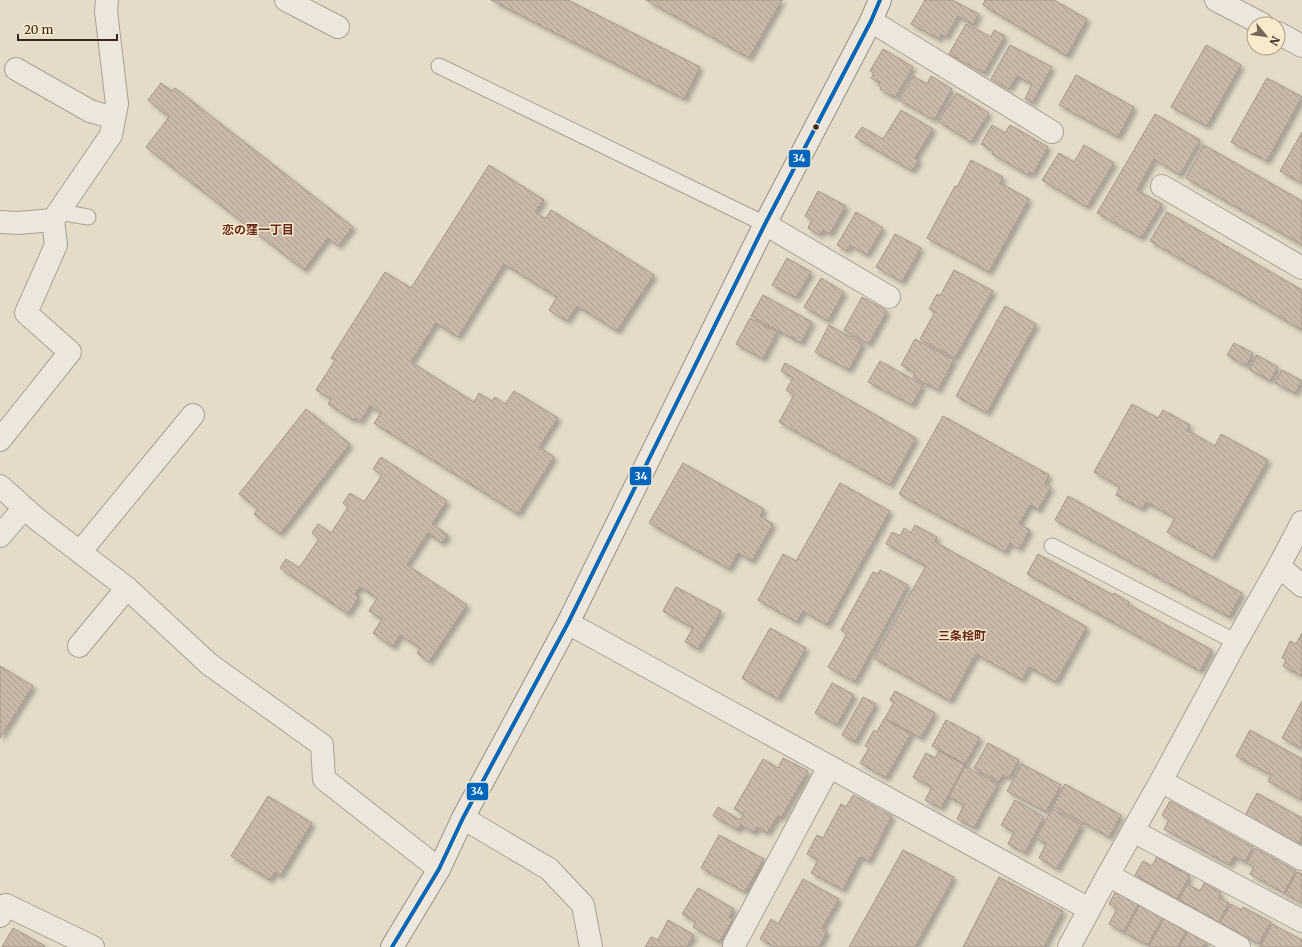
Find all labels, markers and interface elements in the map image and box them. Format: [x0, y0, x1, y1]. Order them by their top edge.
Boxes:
scale bar [18, 16, 117, 42]
north arrow [1246, 16, 1286, 56]
text: 20 m [24, 22, 53, 37]
text: N [1266, 34, 1283, 48]
unlabelled marker [811, 122, 821, 132]
line badge: 34 [788, 149, 811, 168]
text: 34 [792, 151, 806, 165]
district label: 恋の窪一丁目 [222, 222, 294, 237]
line badge: 34 [629, 466, 652, 486]
text: 34 [634, 469, 648, 483]
district label: 三条桧町 [938, 628, 986, 643]
line badge: 34 [466, 782, 489, 801]
text: 34 [470, 784, 484, 798]

